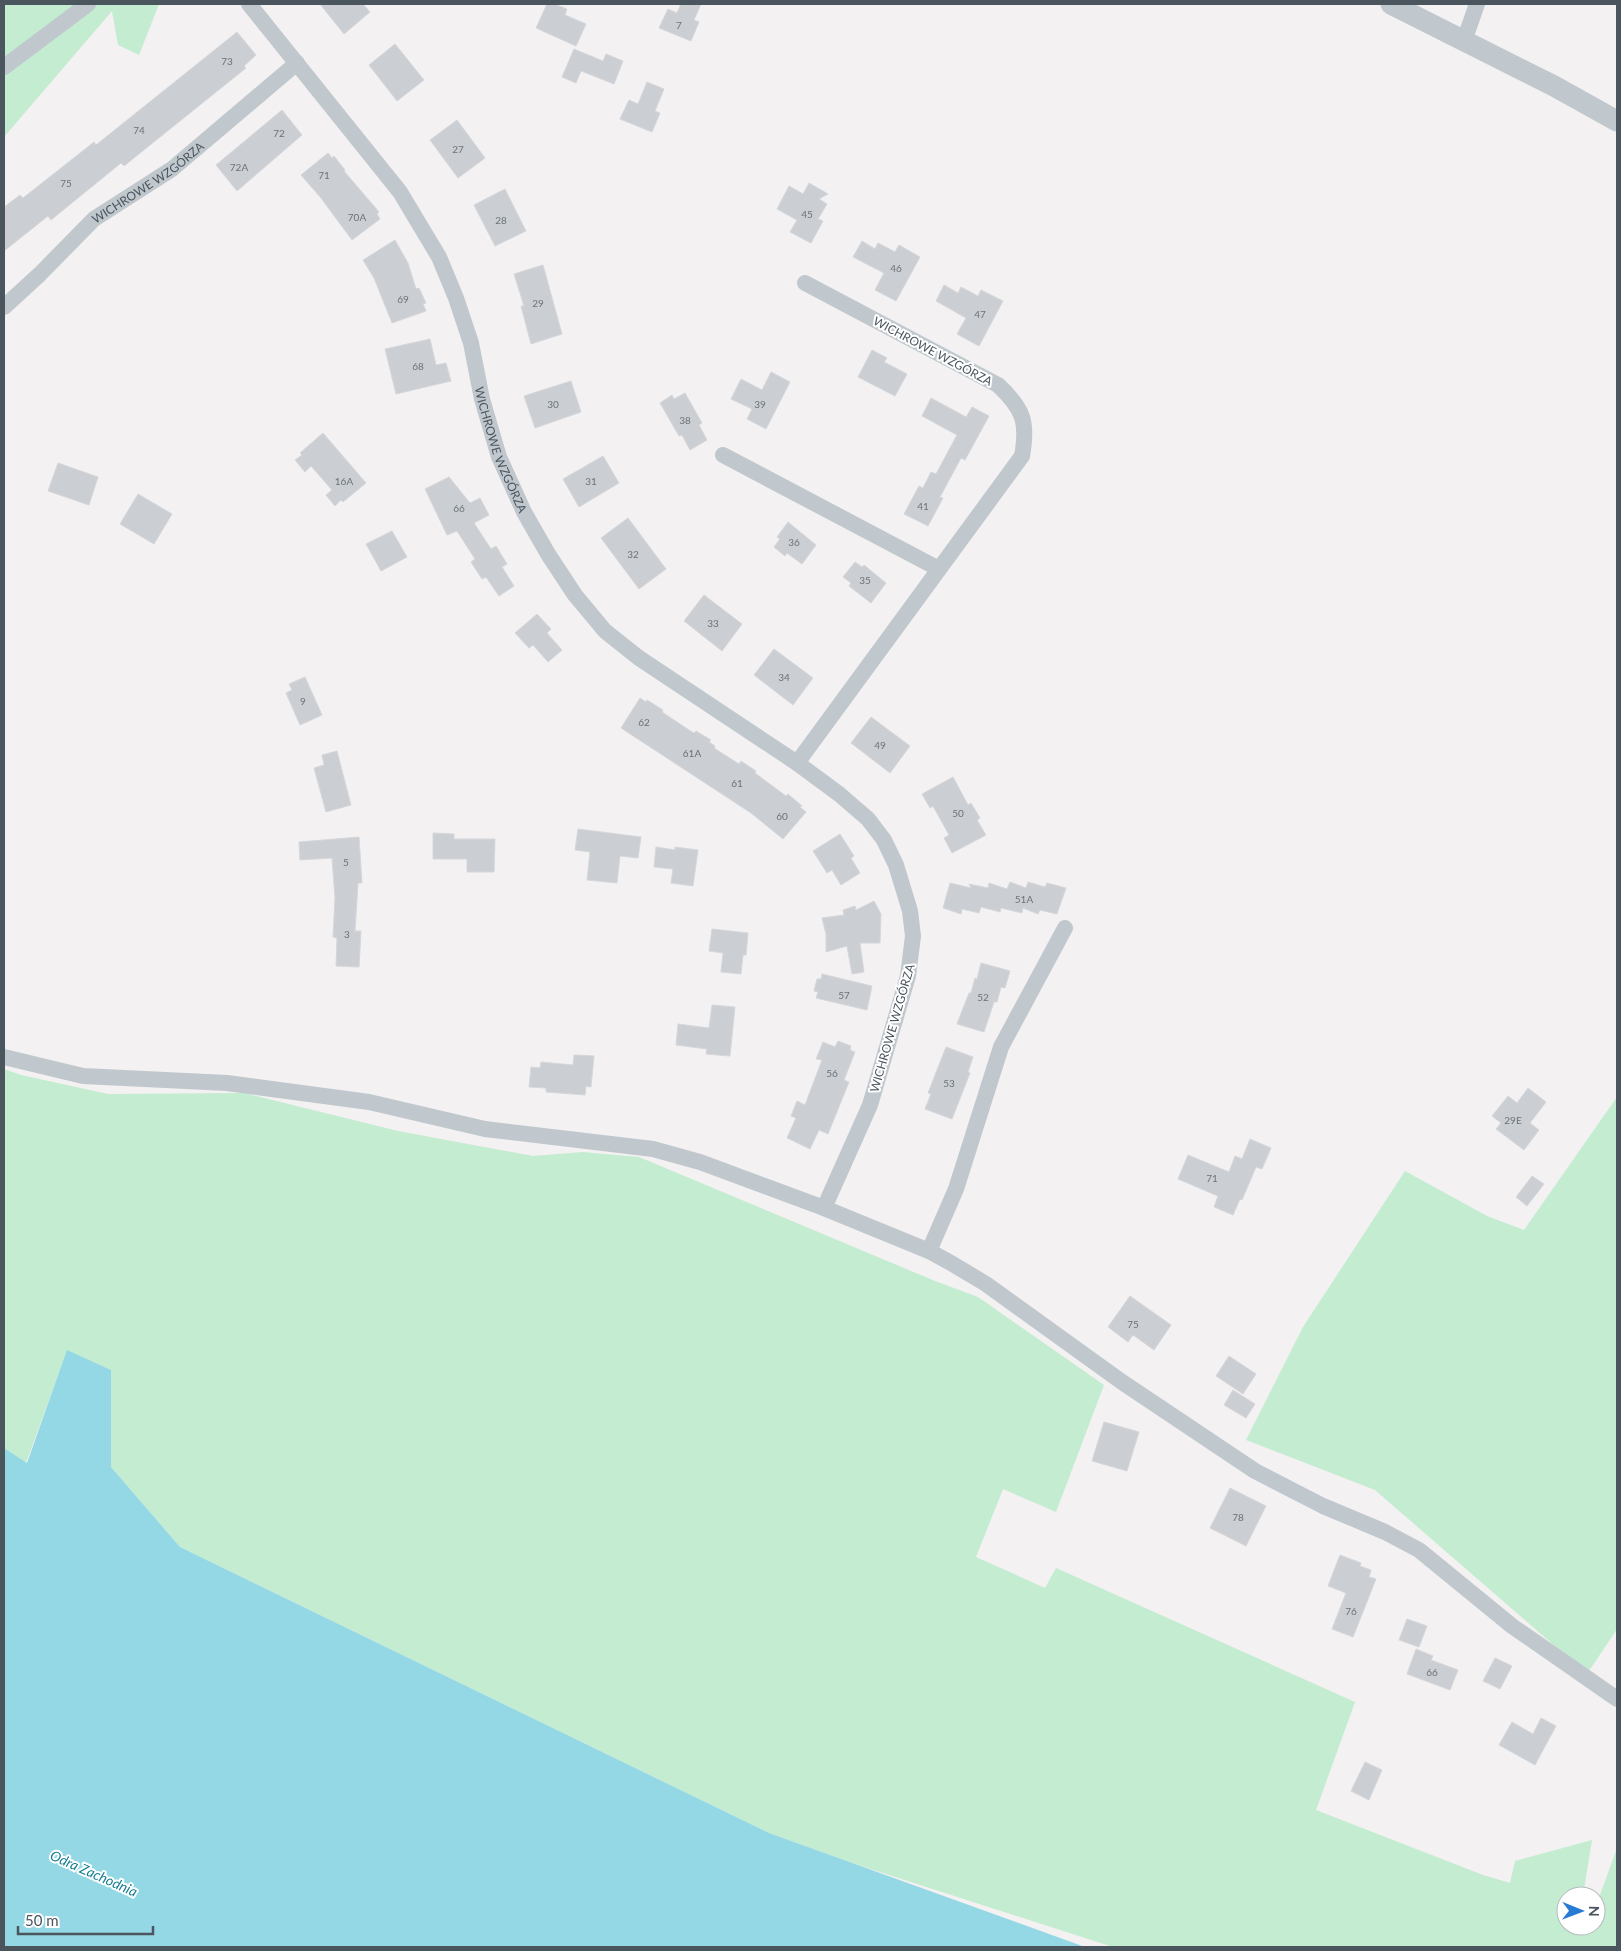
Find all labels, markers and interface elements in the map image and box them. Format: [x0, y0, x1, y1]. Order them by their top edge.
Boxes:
house number: 7 [676, 19, 682, 31]
house number: 73 [221, 55, 233, 67]
house number: 74 [133, 124, 145, 136]
house number: 72 [273, 127, 285, 139]
street label: WICHROWE WZGÓRZA [89, 138, 207, 226]
house number: 27 [452, 143, 464, 155]
house number: 72A [230, 161, 248, 173]
house number: 71 [318, 169, 330, 181]
house number: 75 [60, 177, 72, 189]
house number: 45 [801, 208, 813, 220]
house number: 70A [348, 211, 366, 223]
house number: 28 [495, 214, 507, 226]
house number: 46 [890, 262, 902, 274]
house number: 69 [397, 293, 409, 305]
house number: 29 [532, 297, 544, 309]
house number: 47 [974, 308, 986, 320]
street label: WICHROWE WZGÓRZA [871, 313, 996, 389]
house number: 68 [412, 360, 424, 372]
street label: WICHROWE WZGÓRZA [472, 385, 531, 516]
house number: 30 [547, 398, 559, 410]
house number: 39 [754, 398, 766, 410]
house number: 38 [679, 414, 691, 426]
house number: 16A [335, 475, 353, 487]
house number: 31 [585, 475, 597, 487]
house number: 41 [917, 500, 929, 512]
house number: 66 [453, 502, 465, 514]
house number: 36 [788, 536, 800, 548]
house number: 32 [627, 548, 639, 560]
house number: 35 [859, 574, 871, 586]
house number: 33 [707, 617, 719, 629]
house number: 34 [778, 671, 790, 683]
house number: 9 [300, 695, 306, 707]
house number: 62 [638, 716, 650, 728]
house number: 49 [874, 739, 886, 751]
house number: 61A [683, 747, 701, 759]
house number: 61 [731, 777, 743, 789]
house number: 50 [952, 807, 964, 819]
house number: 60 [776, 810, 788, 822]
house number: 5 [343, 856, 349, 868]
house number: 51A [1015, 893, 1033, 905]
house number: 3 [344, 928, 350, 940]
street label: WICHROWE WZGÓRZA [866, 961, 918, 1094]
house number: 57 [838, 989, 850, 1001]
house number: 52 [977, 991, 989, 1003]
house number: 56 [826, 1067, 838, 1079]
house number: 53 [943, 1077, 955, 1089]
house number: 29E [1504, 1114, 1522, 1126]
house number: 71 [1206, 1172, 1218, 1184]
house number: 75 [1127, 1318, 1139, 1330]
house number: 78 [1232, 1511, 1244, 1523]
house number: 76 [1345, 1605, 1357, 1617]
house number: 66 [1426, 1666, 1438, 1678]
water label: Odra Zachodnia [48, 1846, 140, 1900]
north arrow [1556, 1886, 1606, 1936]
scale bar [18, 1904, 152, 1936]
text: N [1586, 1906, 1603, 1917]
text: 50 m [25, 1911, 59, 1929]

